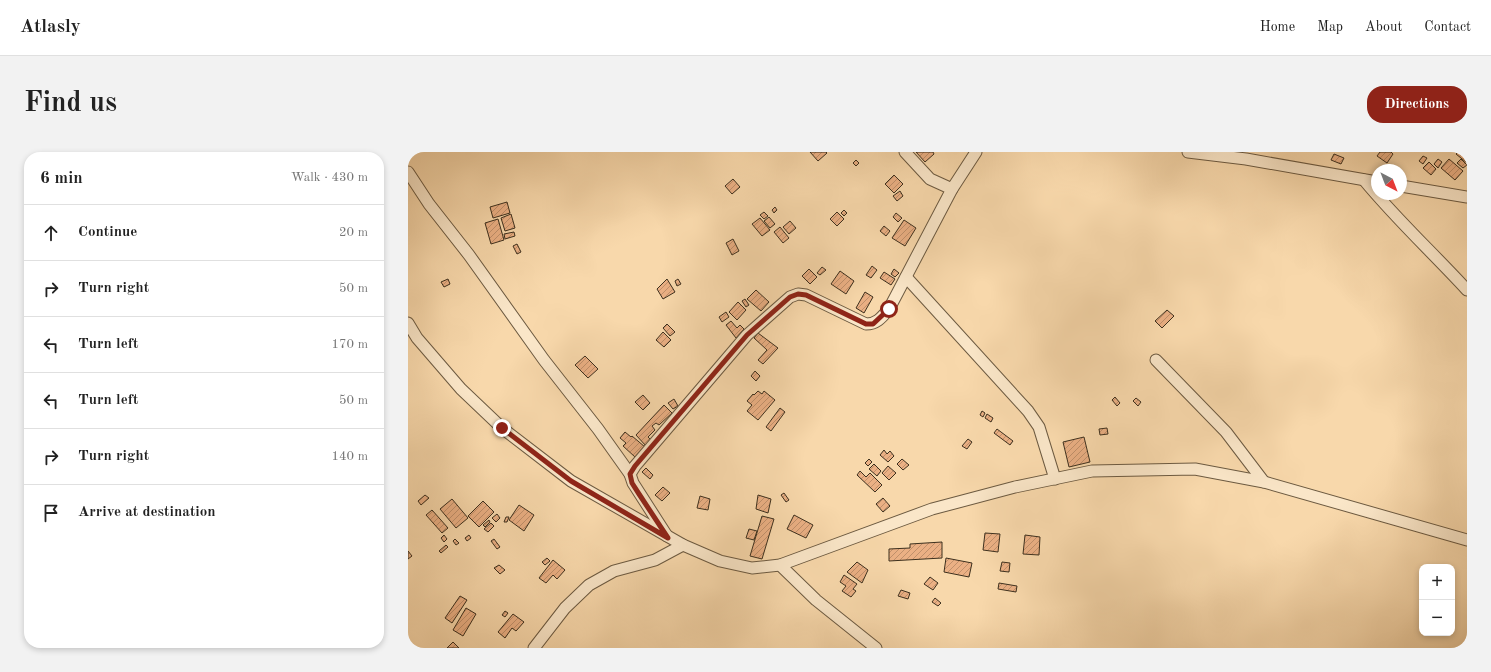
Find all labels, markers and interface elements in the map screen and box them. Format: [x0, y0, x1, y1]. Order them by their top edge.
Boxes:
text: Atlasly [20, 18, 81, 37]
text: Home [1260, 20, 1295, 34]
text: Map [1317, 20, 1343, 34]
text: About [1365, 20, 1402, 34]
text: Contact [1424, 20, 1471, 34]
button: Directions [1367, 86, 1467, 123]
text: Find us [24, 90, 117, 118]
north arrow [1371, 164, 1407, 200]
text: 6 min [40, 170, 83, 187]
text: Walk · 430 m [291, 171, 368, 184]
icon: ahead [40, 222, 62, 244]
text: Continue [78, 225, 137, 240]
text: 20 m [339, 226, 368, 239]
icon: right [40, 278, 62, 300]
text: Turn right [78, 281, 149, 296]
text: 50 m [339, 282, 368, 295]
route start [880, 300, 898, 318]
icon: left [40, 334, 62, 356]
text: Turn left [78, 337, 138, 352]
text: 170 m [331, 338, 368, 351]
icon: left [40, 390, 62, 412]
text: Turn left [78, 393, 138, 408]
text: 50 m [339, 394, 368, 407]
route end [493, 419, 511, 437]
icon: right [40, 446, 62, 468]
text: Turn right [78, 449, 149, 464]
text: 140 m [331, 450, 368, 463]
icon: arrive [40, 502, 62, 524]
text: Arrive at destination [78, 505, 216, 520]
map controls [1419, 564, 1455, 636]
button: + [1419, 564, 1455, 600]
button: − [1419, 600, 1455, 636]

